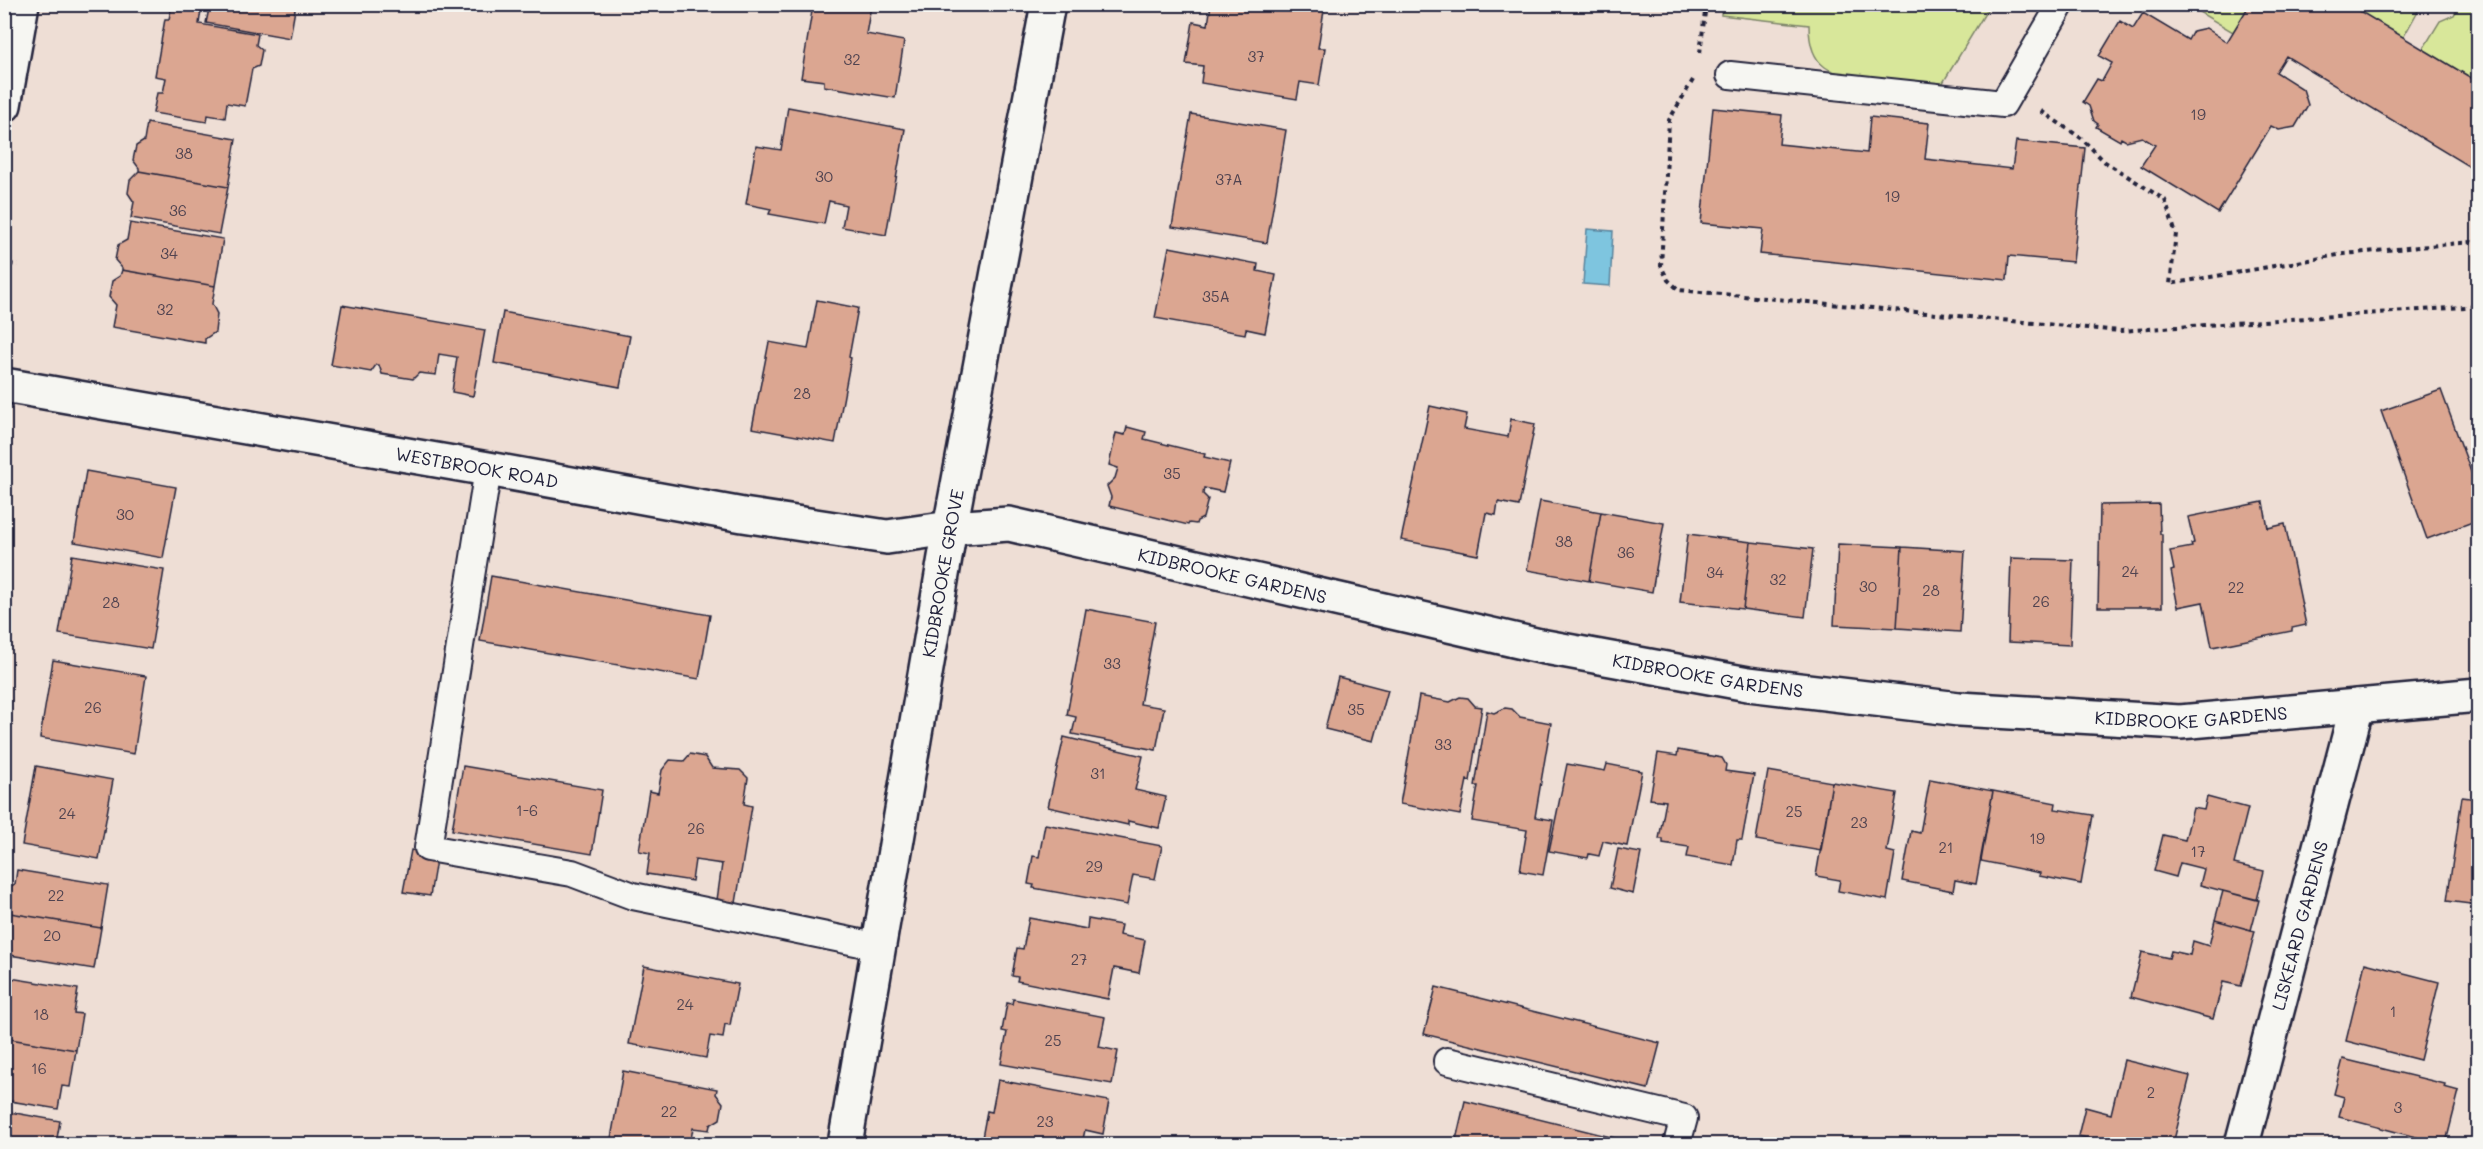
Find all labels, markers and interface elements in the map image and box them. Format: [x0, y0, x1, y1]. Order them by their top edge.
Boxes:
house number: 37 [1247, 46, 1265, 66]
house number: 32 [843, 49, 861, 69]
house number: 19 [2190, 104, 2206, 124]
house number: 38 [175, 143, 193, 163]
house number: 30 [815, 166, 833, 186]
house number: 37A [1215, 169, 1243, 189]
house number: 19 [1884, 186, 1900, 206]
house number: 36 [169, 200, 187, 220]
house number: 34 [160, 243, 178, 263]
house number: 35A [1202, 286, 1230, 306]
house number: 32 [156, 299, 174, 319]
house number: 28 [793, 383, 811, 403]
street label: WESTBROOK ROAD [394, 441, 560, 493]
house number: 35 [1163, 463, 1181, 483]
street label: KIDBROOKE GROVE [916, 487, 969, 659]
house number: 30 [116, 504, 134, 524]
house number: 38 [1555, 531, 1573, 551]
street label: KIDBROOKE GARDENS [1136, 542, 1329, 609]
house number: 36 [1617, 542, 1635, 562]
house number: 24 [2121, 561, 2139, 581]
house number: 34 [1706, 562, 1724, 582]
house number: 32 [1769, 569, 1787, 589]
house number: 30 [1859, 576, 1877, 596]
house number: 22 [2228, 577, 2244, 597]
house number: 28 [1922, 580, 1940, 600]
house number: 26 [2032, 591, 2050, 611]
house number: 28 [102, 592, 120, 612]
street label: KIDBROOKE GARDENS [1611, 647, 1804, 702]
house number: 33 [1103, 653, 1121, 673]
house number: 26 [84, 697, 102, 717]
house number: 35 [1347, 699, 1365, 719]
street label: KIDBROOKE GARDENS [2094, 700, 2288, 734]
house number: 33 [1434, 734, 1452, 754]
house number: 31 [1090, 763, 1106, 783]
house number: 1-6 [516, 800, 538, 820]
house number: 25 [1785, 801, 1803, 821]
house number: 24 [58, 803, 76, 823]
house number: 23 [1850, 812, 1868, 832]
house number: 26 [687, 818, 705, 838]
house number: 19 [2029, 828, 2045, 848]
house number: 21 [1938, 837, 1954, 857]
street label: LISKEARD GARDENS [2266, 838, 2333, 1013]
house number: 17 [2190, 841, 2206, 861]
house number: 29 [1085, 856, 1103, 876]
house number: 22 [48, 885, 64, 905]
house number: 20 [43, 925, 61, 945]
house number: 27 [1071, 949, 1087, 969]
house number: 24 [676, 994, 694, 1014]
house number: 1 [2390, 1001, 2396, 1021]
house number: 18 [33, 1004, 49, 1024]
house number: 25 [1044, 1030, 1062, 1050]
house number: 16 [31, 1058, 47, 1078]
house number: 2 [2147, 1082, 2155, 1102]
house number: 3 [2394, 1097, 2403, 1117]
house number: 22 [661, 1101, 677, 1121]
house number: 23 [1036, 1111, 1054, 1131]

